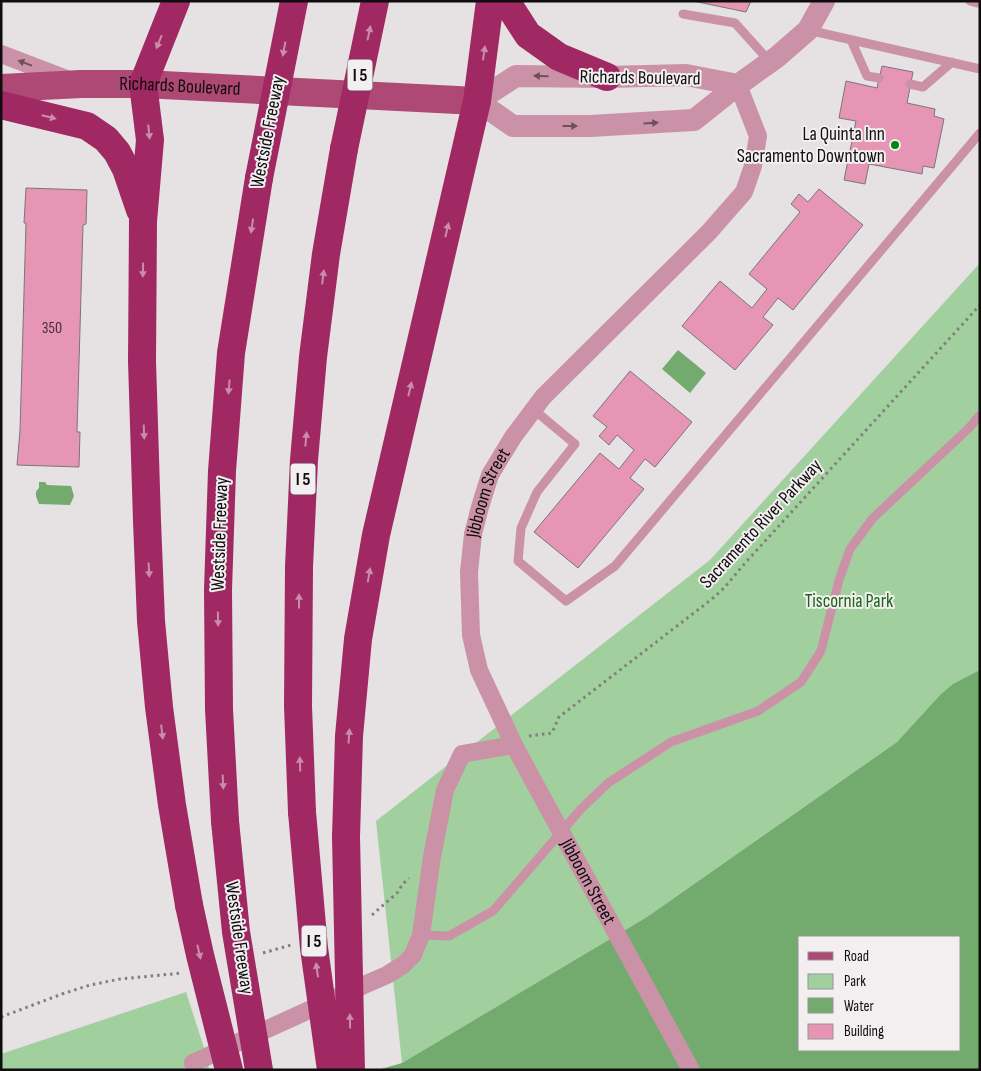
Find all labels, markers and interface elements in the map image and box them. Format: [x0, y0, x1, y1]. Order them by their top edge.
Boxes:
one-way arrow [365, 25, 373, 41]
one-way arrow [155, 35, 163, 50]
one-way arrow [280, 42, 288, 58]
one-way arrow [480, 44, 488, 60]
one-way arrow [17, 59, 32, 66]
road number: I 5 [348, 60, 372, 90]
street label: Richards Boulevard [579, 65, 701, 91]
street label: Richards Boulevard [119, 72, 241, 100]
one-way arrow [533, 72, 549, 80]
street label: Westside Freeway [246, 73, 290, 190]
one-way arrow [41, 113, 56, 121]
one-way arrow [643, 118, 659, 126]
one-way arrow [562, 122, 578, 130]
place label: La Quinta Inn Sacramento Downtown [737, 123, 885, 168]
one-way arrow [145, 124, 153, 140]
marker: La Quinta Inn Sacramento Downtown [889, 139, 901, 151]
one-way arrow [247, 219, 255, 235]
one-way arrow [443, 223, 451, 238]
one-way arrow [139, 262, 147, 278]
one-way arrow [319, 269, 327, 285]
house number: 350 [42, 319, 62, 338]
one-way arrow [224, 379, 232, 395]
one-way arrow [406, 381, 414, 396]
one-way arrow [140, 425, 148, 441]
one-way arrow [302, 431, 310, 447]
street label: Jibboom Street [461, 444, 515, 540]
street label: Sacramento River Parkway [695, 454, 827, 593]
road number: I 5 [290, 464, 316, 494]
street label: Westside Freeway [207, 476, 233, 591]
one-way arrow [145, 562, 153, 578]
one-way arrow [366, 566, 374, 582]
park label: Tiscornia Park [805, 590, 894, 613]
one-way arrow [295, 593, 303, 609]
one-way arrow [214, 611, 222, 627]
one-way arrow [159, 724, 167, 740]
one-way arrow [345, 728, 353, 744]
one-way arrow [296, 755, 304, 771]
one-way arrow [219, 774, 227, 790]
street label: Jibboom Street [555, 834, 621, 929]
street label: Westside Freeway [220, 880, 258, 996]
road number: I 5 [302, 926, 326, 956]
legend [798, 936, 961, 1051]
one-way arrow [196, 945, 204, 961]
text: Road [844, 947, 869, 966]
one-way arrow [313, 961, 321, 977]
text: Park [844, 972, 866, 991]
text: Water [844, 997, 875, 1016]
one-way arrow [346, 1013, 354, 1029]
text: Building [844, 1022, 884, 1041]

